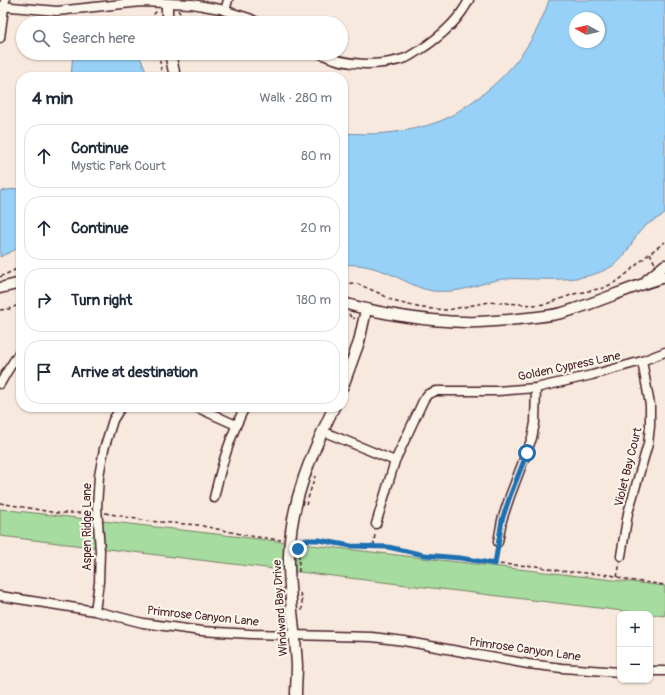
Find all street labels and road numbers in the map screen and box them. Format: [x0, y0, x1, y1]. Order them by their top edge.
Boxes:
street label: Golden Cypress Lane [516, 348, 622, 385]
street label: Violet Bay Court [611, 426, 646, 508]
street label: Aspen Ridge Lane [80, 483, 95, 571]
street label: Windward Bay Drive [270, 559, 291, 657]
street label: Primrose Canyon Lane [146, 603, 260, 630]
street label: Primrose Canyon Lane [468, 634, 582, 665]

